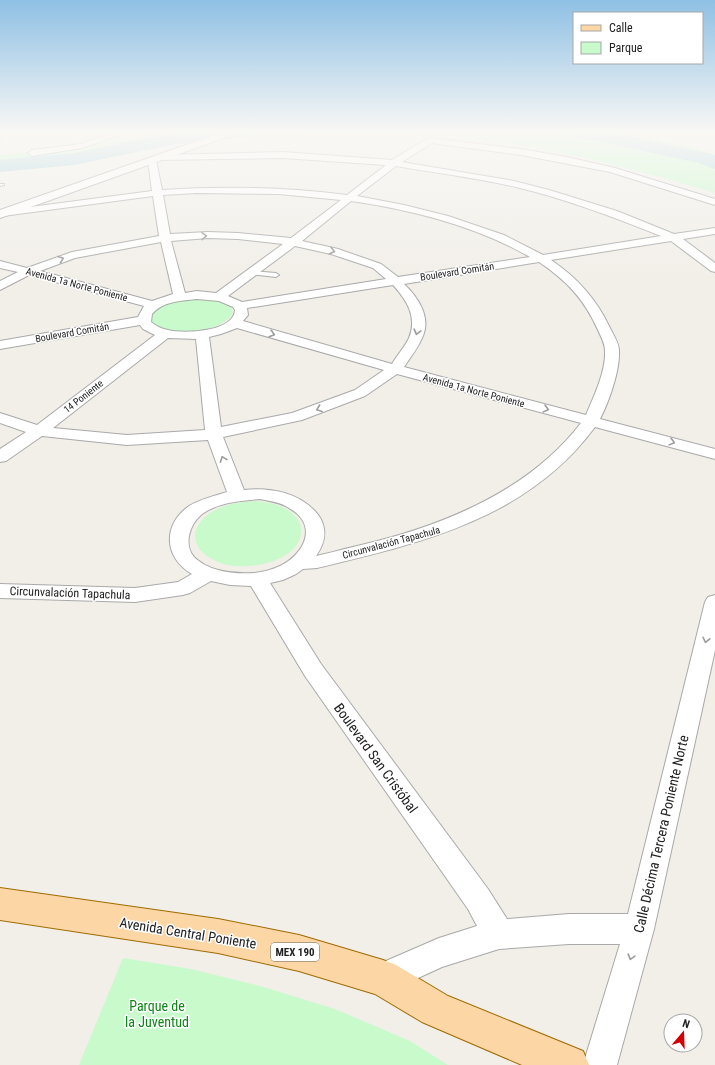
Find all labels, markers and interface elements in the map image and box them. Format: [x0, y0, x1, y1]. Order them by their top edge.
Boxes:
legend [573, 12, 703, 64]
text: Calle [609, 21, 633, 35]
text: Parque [609, 41, 643, 55]
one-way arrow [201, 232, 207, 240]
one-way arrow [328, 246, 335, 255]
one-way arrow [58, 255, 65, 263]
street label: Boulevard Comitán [419, 260, 495, 283]
street label: Avenida 1a Norte Poniente [25, 266, 129, 303]
street label: Boulevard Comitán [34, 321, 110, 344]
one-way arrow [269, 329, 276, 338]
one-way arrow [414, 329, 422, 335]
street label: Avenida 1a Norte Poniente [422, 372, 526, 409]
street label: 14 Poniente [61, 377, 105, 415]
one-way arrow [315, 404, 322, 412]
one-way arrow [542, 404, 549, 413]
one-way arrow [669, 438, 675, 446]
one-way arrow [220, 455, 228, 462]
street label: Circunvalación Tapachula [341, 524, 441, 561]
street label: Circunvalación Tapachula [9, 584, 131, 602]
one-way arrow [703, 637, 711, 643]
street label: Boulevard San Cristóbal [331, 700, 421, 816]
street label: Calle Décima Tercera Poniente Norte [630, 733, 692, 934]
street label: Avenida Central Poniente [118, 914, 258, 952]
road number: MEX 190 [271, 943, 319, 961]
one-way arrow [627, 953, 636, 960]
park label: Parque de la Juventud [125, 998, 189, 1030]
north arrow [663, 1013, 703, 1053]
text: N [681, 1017, 692, 1031]

